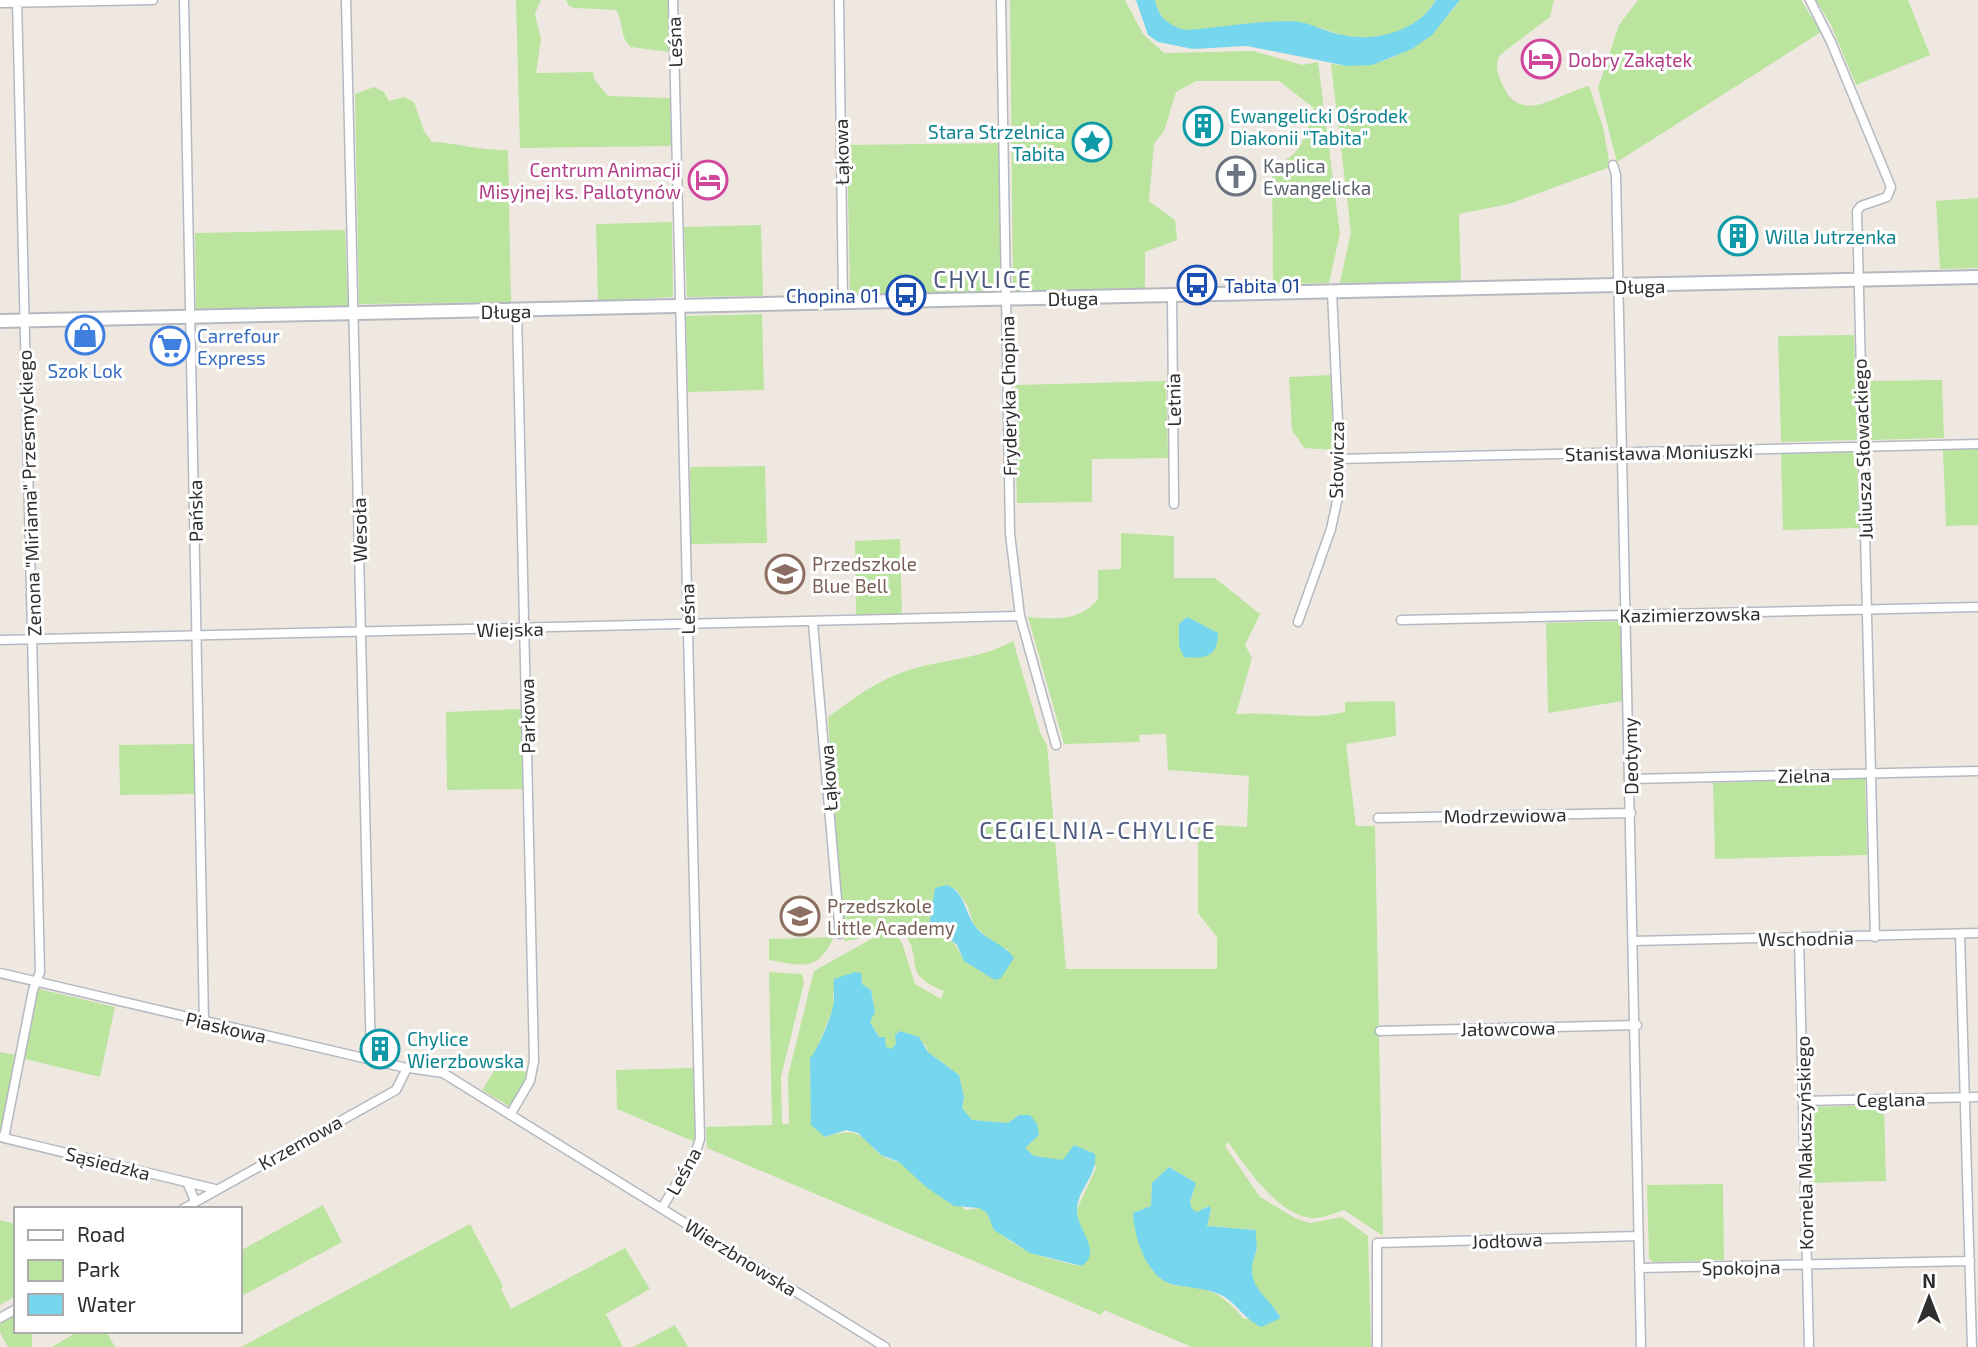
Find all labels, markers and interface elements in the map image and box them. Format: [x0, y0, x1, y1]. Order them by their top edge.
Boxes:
street label: Leśna [662, 16, 686, 68]
hotel icon: Dobry Zakątek [1520, 38, 1562, 80]
place label: Dobry Zakątek [1568, 48, 1692, 71]
place label: Ewangelicki Ośrodek Diakonii "Tabita" [1230, 104, 1408, 149]
building icon: Ewangelicki Ośrodek Diakonii "Tabita" [1182, 105, 1224, 147]
street label: Łąkowa [829, 119, 853, 185]
place label: Stara Strzelnica Tabita [928, 120, 1065, 165]
place icon: Stara Strzelnica Tabita [1071, 121, 1113, 163]
place label: Kaplica Ewangelicka [1263, 154, 1371, 199]
church icon: Kaplica Ewangelicka [1215, 155, 1257, 197]
place label: Centrum Animacji Misyjnej ks. Pallotynów [479, 158, 681, 203]
hotel icon: Centrum Animacji Misyjnej ks. Pallotynów [687, 159, 729, 201]
building icon: Willa Jutrzenka [1717, 215, 1759, 257]
place label: Willa Jutrzenka [1765, 225, 1896, 248]
bus stop icon: Tabita 01 [1176, 264, 1218, 306]
district label: CHYLICE [933, 265, 1033, 293]
bus stop icon: Chopina 01 [885, 274, 927, 316]
place label: Tabita 01 [1224, 274, 1300, 297]
street label: Długa [1614, 274, 1666, 298]
place label: Chopina 01 [786, 284, 879, 307]
street label: Długa [1047, 286, 1099, 310]
street label: Długa [480, 299, 532, 323]
shop icon: Szok Lok [64, 314, 106, 356]
street label: Fryderyka Chopina [995, 316, 1021, 476]
place label: Carrefour Express [197, 324, 280, 369]
supermarket icon: Carrefour Express [149, 325, 191, 367]
street label: Zenona "Miriama" Przesmyckiego [13, 349, 45, 637]
street label: Juliusza Słowackiego [1847, 358, 1877, 540]
place label: Szok Lok [47, 359, 123, 382]
street label: Letnia [1161, 373, 1185, 427]
street label: Słowicza [1324, 421, 1348, 499]
street label: Stanisława Moniuszki [1565, 439, 1753, 465]
street label: Pańska [183, 480, 207, 542]
street label: Wesoła [347, 497, 371, 563]
place label: Przedszkole Blue Bell [812, 552, 917, 597]
school or university icon: Przedszkole Blue Bell [764, 553, 806, 595]
street label: Leśna [675, 583, 699, 635]
street label: Kazimierzowska [1619, 601, 1761, 627]
street label: Wiejska [476, 617, 544, 641]
street label: Parkowa [515, 678, 539, 754]
street label: Deotymy [1618, 717, 1642, 795]
street label: Łąkowa [814, 744, 842, 812]
street label: Zielna [1777, 763, 1831, 787]
street label: Modrzewiowa [1443, 802, 1567, 828]
district label: CEGIELNIA-CHYLICE [979, 816, 1217, 844]
place label: Przedszkole Little Academy [827, 894, 955, 939]
school or university icon: Przedszkole Little Academy [779, 895, 821, 937]
street label: Wschodnia [1758, 926, 1854, 950]
street label: Piaskowa [183, 1007, 269, 1047]
street label: Jałowcowa [1460, 1016, 1556, 1040]
place label: Chylice Wierzbowska [407, 1027, 524, 1072]
building icon: Chylice Wierzbowska [359, 1028, 401, 1070]
street label: Kornela Makuszyńskiego [1791, 1036, 1817, 1250]
street label: Ceglana [1856, 1087, 1926, 1111]
street label: Krzemowa [254, 1110, 346, 1174]
street label: Sąsiedzka [63, 1141, 153, 1185]
street label: Leśna [661, 1143, 705, 1199]
legend [14, 1207, 242, 1333]
street label: Wierzbnowska [681, 1213, 801, 1301]
text: Road [77, 1221, 125, 1246]
street label: Jodłowa [1471, 1227, 1543, 1253]
street label: Spokojna [1701, 1255, 1781, 1279]
text: Park [77, 1256, 120, 1281]
north arrow [1894, 1263, 1964, 1333]
text: N [1922, 1269, 1936, 1292]
text: Water [77, 1291, 136, 1316]

